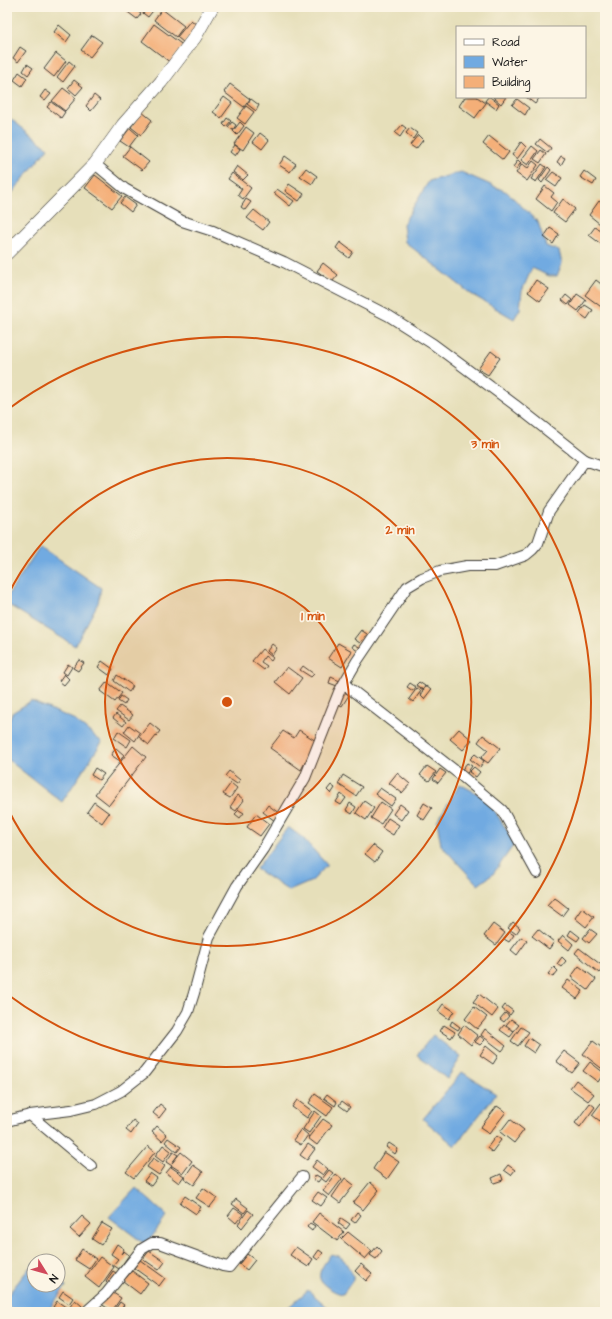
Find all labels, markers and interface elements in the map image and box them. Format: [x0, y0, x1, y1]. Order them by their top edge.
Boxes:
legend [456, 26, 586, 98]
text: Road [492, 34, 520, 51]
text: Water [492, 54, 528, 71]
text: Building [492, 74, 530, 92]
text: 3 min [470, 436, 499, 453]
text: 2 min [385, 522, 414, 539]
text: 1 min [301, 608, 325, 625]
centre of rings [220, 695, 234, 709]
north arrow [26, 1253, 66, 1293]
text: N [45, 1271, 62, 1286]

